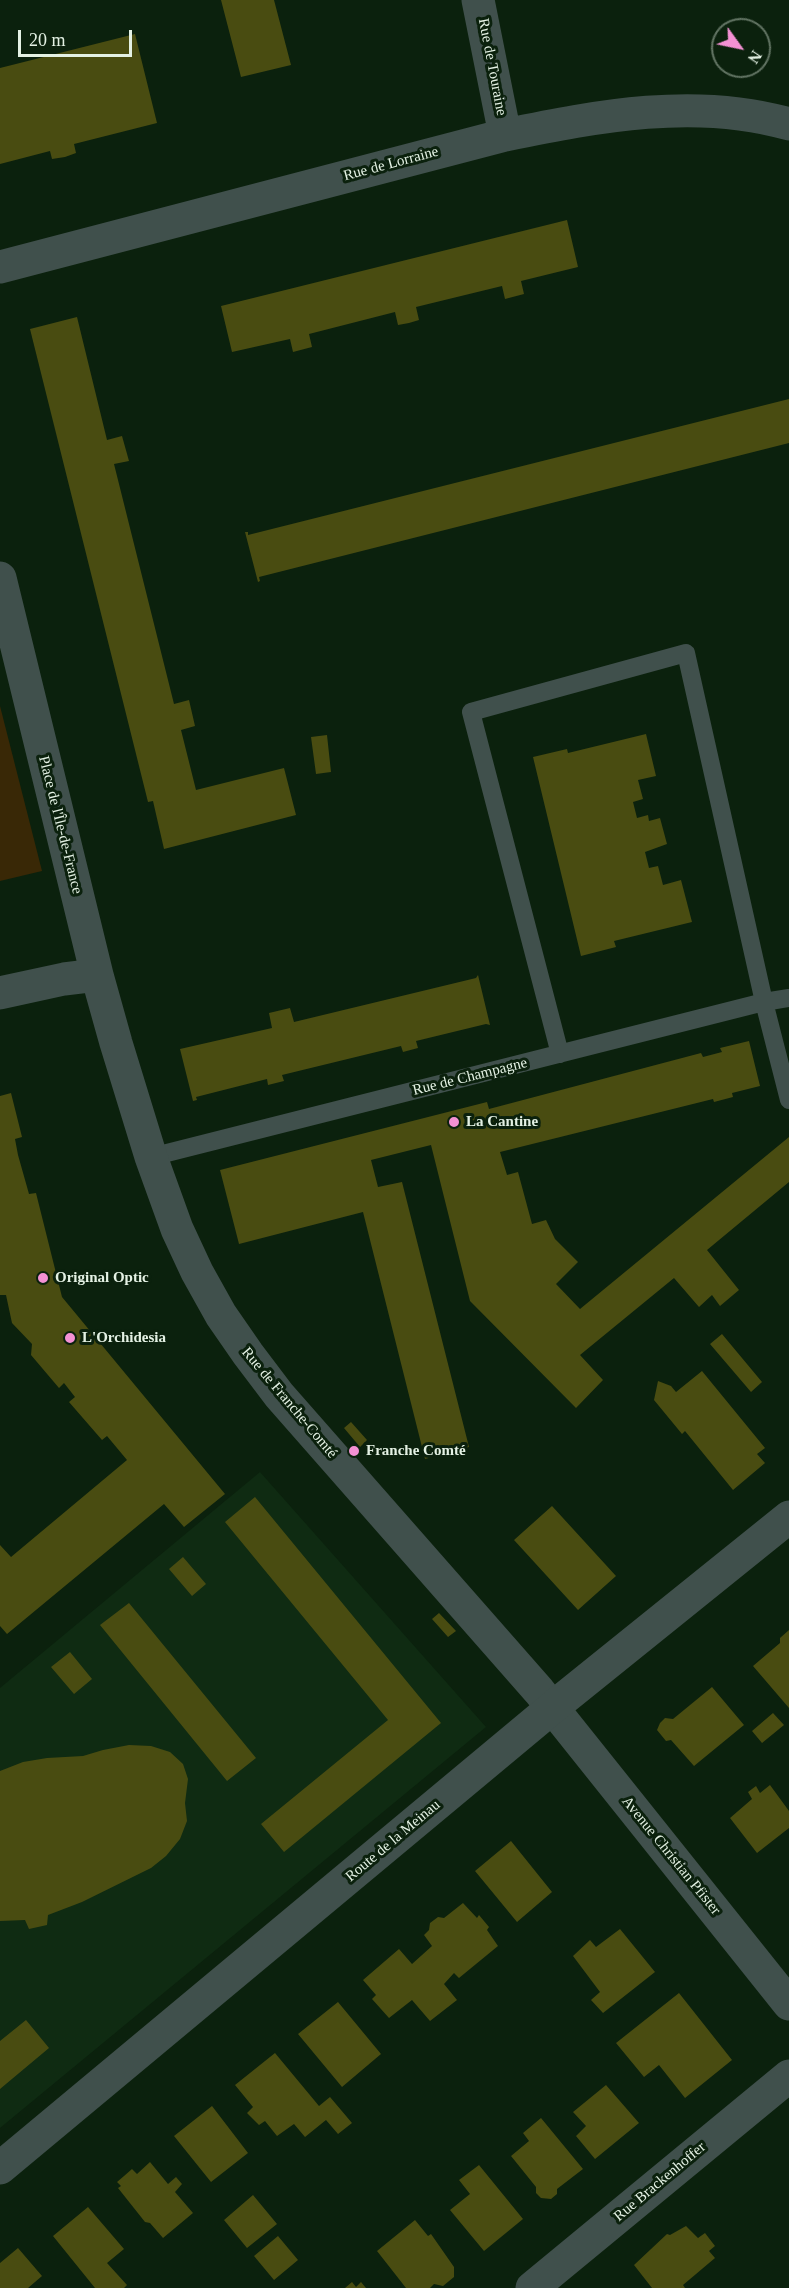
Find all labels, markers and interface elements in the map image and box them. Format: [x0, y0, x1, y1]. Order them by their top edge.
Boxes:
street label: Rue de Touraine [474, 17, 510, 117]
scale bar [21, 18, 135, 56]
north arrow [711, 18, 771, 78]
text: 20 m [29, 30, 66, 50]
text: N [745, 48, 765, 66]
street label: Rue de Lorraine [342, 143, 440, 185]
street label: Place de l'Île-de-France [34, 754, 86, 896]
street label: Rue de Champagne [411, 1054, 529, 1100]
place label: La Cantine [466, 1113, 538, 1131]
marker: La Cantine [447, 1115, 461, 1129]
place label: Original Optic [55, 1269, 149, 1287]
marker: Original Optic [36, 1271, 50, 1285]
place label: L'Orchidesia [82, 1329, 166, 1347]
marker: L'Orchidesia [63, 1331, 77, 1345]
street label: Rue de Franche-Comté [237, 1344, 341, 1462]
place label: Franche Comté [366, 1442, 466, 1460]
marker: Franche Comté [347, 1444, 361, 1458]
street label: Avenue Christian Pfister [618, 1793, 724, 1919]
street label: Route de la Meinau [342, 1796, 444, 1886]
street label: Rue Brackenhoffer [610, 2138, 710, 2226]

